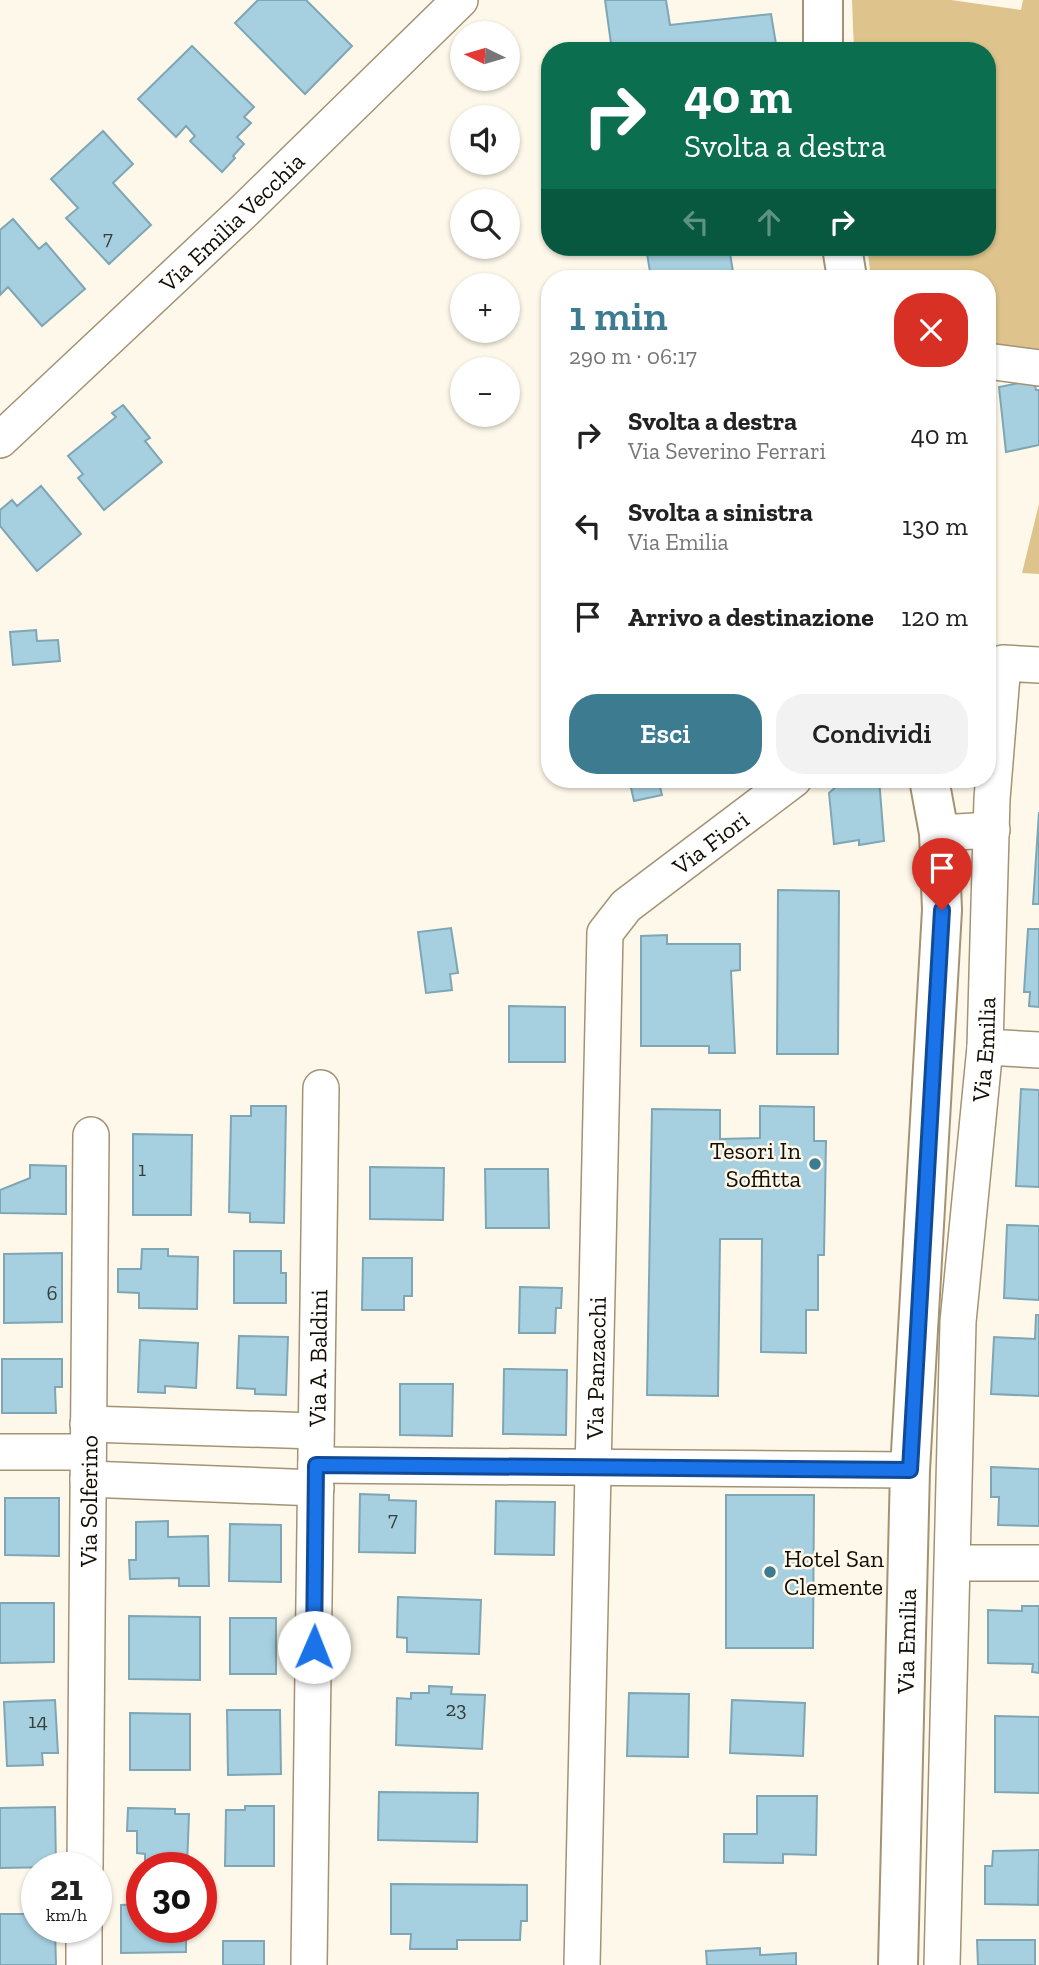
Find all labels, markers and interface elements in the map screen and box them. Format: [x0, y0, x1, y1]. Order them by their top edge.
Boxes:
north arrow [450, 21, 520, 91]
map controls [450, 21, 520, 427]
text: 40 m [684, 67, 792, 126]
icon: right [569, 70, 660, 161]
button: sound [450, 105, 520, 175]
text: Svolta a destra [684, 127, 886, 165]
street label: Via Emilia Vecchia [152, 146, 310, 298]
button: search [450, 189, 520, 259]
icon: left [677, 203, 715, 241]
icon: ahead [750, 203, 788, 241]
icon: right [823, 203, 861, 241]
house number: 7 [103, 225, 113, 250]
button: + [450, 273, 520, 343]
text: 1 min [569, 290, 668, 341]
button: close [894, 293, 968, 367]
text: 290 m · 06:17 [569, 342, 697, 370]
button: − [450, 357, 520, 427]
text: Svolta a destra [628, 405, 797, 437]
icon: right [569, 416, 607, 454]
text: 40 m [911, 419, 968, 451]
text: Via Severino Ferrari [628, 437, 826, 465]
text: Svolta a sinistra [628, 496, 813, 528]
icon: left [569, 507, 607, 545]
text: 130 m [902, 510, 968, 542]
text: Via Emilia [628, 528, 729, 556]
icon: arrive [569, 598, 607, 636]
text: Arrivo a destinazione [628, 601, 874, 633]
text: 120 m [901, 601, 968, 633]
button: Esci [569, 694, 762, 774]
button: Condividi [776, 694, 968, 774]
street label: Via Fiori [665, 804, 754, 881]
pin [912, 838, 972, 910]
icon: arrive [923, 849, 961, 887]
street label: Via Emilia [965, 996, 1001, 1104]
place label: Tesori In Soffitta [710, 1136, 801, 1193]
house number: 1 [138, 1156, 146, 1181]
marker: Tesori In Soffitta [807, 1156, 823, 1172]
house number: 6 [46, 1280, 58, 1305]
street label: Via A. Baldini [302, 1289, 333, 1428]
street label: Via Panzacchi [579, 1296, 611, 1441]
street label: Via Solferino [73, 1435, 103, 1568]
house number: 7 [388, 1506, 398, 1531]
place label: Hotel San Clemente [784, 1544, 884, 1601]
marker: Hotel San Clemente [762, 1564, 778, 1580]
street label: Via Emilia [890, 1588, 922, 1695]
position arrow [277, 1610, 351, 1684]
house number: 23 [445, 1696, 467, 1721]
house number: 14 [28, 1708, 48, 1733]
speed limit sign: 30 [126, 1852, 217, 1943]
text: 21 [50, 1867, 83, 1909]
text: km/h [46, 1904, 87, 1926]

